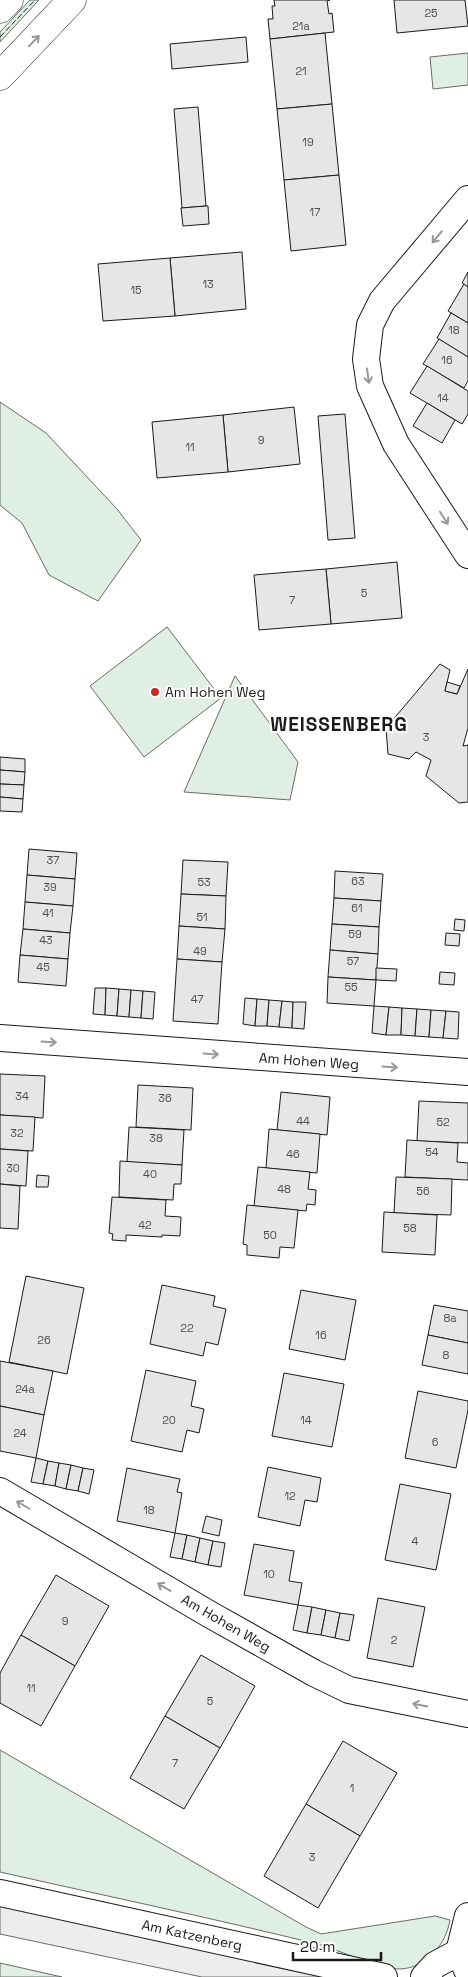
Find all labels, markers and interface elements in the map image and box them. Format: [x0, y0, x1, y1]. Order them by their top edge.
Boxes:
house number: 25 [424, 6, 438, 20]
house number: 21a [292, 19, 310, 33]
one-way arrow [28, 34, 40, 47]
house number: 21 [295, 64, 307, 78]
house number: 19 [302, 135, 314, 149]
house number: 17 [310, 205, 320, 219]
one-way arrow [431, 230, 442, 243]
house number: 13 [202, 277, 214, 291]
house number: 15 [130, 283, 142, 297]
house number: 18 [448, 323, 460, 337]
house number: 16 [441, 353, 453, 367]
one-way arrow [364, 367, 374, 383]
house number: 14 [437, 391, 449, 405]
house number: 9 [258, 433, 265, 447]
house number: 11 [185, 440, 195, 454]
one-way arrow [440, 511, 450, 525]
house number: 5 [361, 586, 368, 600]
house number: 7 [289, 593, 295, 607]
place label: Am Hohen Weg [165, 683, 266, 701]
marker: Am Hohen Weg [149, 686, 161, 698]
district label: WEISSENBERG [270, 712, 408, 737]
house number: 3 [423, 730, 430, 744]
house number: 37 [47, 853, 59, 867]
house number: 63 [351, 874, 365, 888]
house number: 53 [197, 875, 211, 889]
house number: 39 [43, 880, 57, 894]
house number: 61 [351, 901, 363, 915]
house number: 41 [42, 906, 54, 920]
house number: 51 [196, 910, 208, 924]
house number: 59 [348, 927, 362, 941]
house number: 43 [39, 933, 53, 947]
house number: 49 [193, 944, 207, 958]
house number: 57 [347, 954, 359, 968]
house number: 45 [36, 960, 50, 974]
house number: 55 [344, 980, 358, 994]
house number: 47 [191, 992, 203, 1006]
one-way arrow [40, 1037, 56, 1046]
one-way arrow [202, 1049, 218, 1059]
street label: Am Hohen Weg [258, 1049, 360, 1073]
one-way arrow [382, 1062, 398, 1072]
house number: 34 [15, 1089, 29, 1103]
house number: 36 [158, 1091, 172, 1105]
house number: 44 [296, 1114, 310, 1128]
house number: 52 [436, 1115, 450, 1129]
house number: 32 [10, 1126, 24, 1140]
house number: 38 [149, 1131, 163, 1145]
house number: 54 [425, 1145, 439, 1159]
house number: 46 [286, 1147, 300, 1161]
house number: 30 [6, 1161, 20, 1175]
house number: 40 [143, 1167, 157, 1181]
house number: 48 [277, 1182, 291, 1196]
house number: 56 [416, 1184, 430, 1198]
house number: 42 [138, 1218, 152, 1232]
house number: 58 [403, 1221, 417, 1235]
house number: 50 [263, 1228, 277, 1242]
house number: 8a [443, 1311, 457, 1325]
house number: 22 [180, 1321, 194, 1335]
house number: 16 [315, 1328, 327, 1342]
house number: 26 [37, 1333, 51, 1347]
house number: 8 [443, 1348, 450, 1362]
house number: 24a [15, 1382, 35, 1396]
house number: 20 [162, 1413, 176, 1427]
house number: 14 [300, 1413, 312, 1427]
house number: 24 [13, 1426, 27, 1440]
house number: 6 [432, 1435, 439, 1449]
house number: 12 [284, 1489, 296, 1503]
one-way arrow [17, 1499, 31, 1509]
house number: 18 [143, 1503, 155, 1517]
house number: 4 [412, 1534, 419, 1548]
house number: 10 [263, 1567, 275, 1581]
one-way arrow [156, 1582, 171, 1592]
street label: Am Hohen Weg [178, 1590, 274, 1656]
house number: 9 [62, 1614, 69, 1628]
house number: 2 [391, 1633, 398, 1647]
house number: 11 [26, 1681, 36, 1695]
house number: 5 [207, 1694, 214, 1708]
one-way arrow [413, 1700, 429, 1709]
house number: 7 [172, 1756, 178, 1770]
house number: 1 [350, 1781, 354, 1795]
house number: 3 [309, 1850, 316, 1864]
street label: Am Katzenberg [140, 1916, 244, 1954]
scale bar [293, 1930, 380, 1962]
text: 20 m [300, 1937, 335, 1956]

